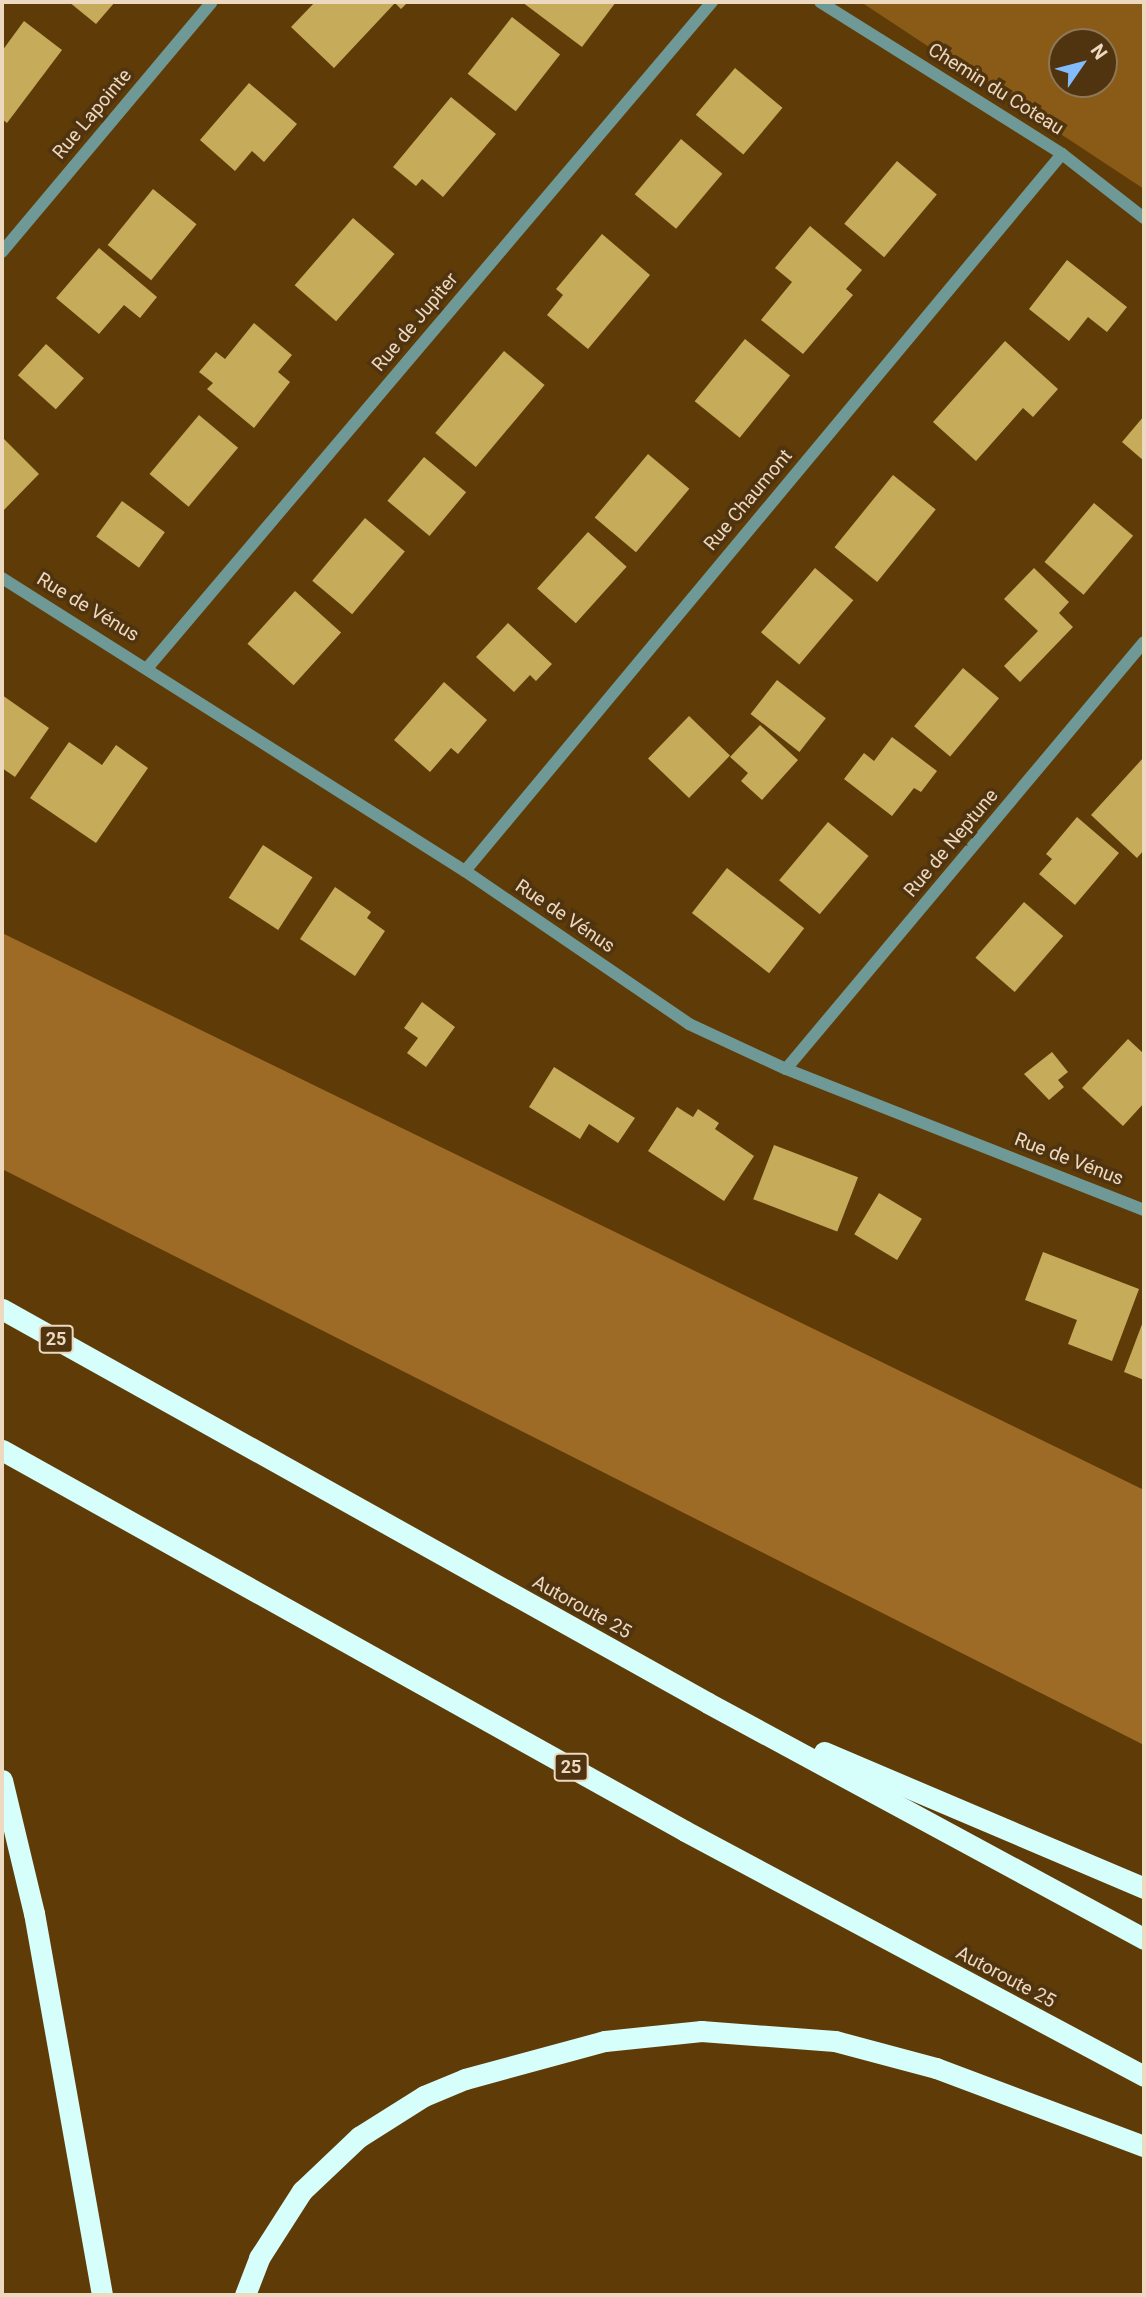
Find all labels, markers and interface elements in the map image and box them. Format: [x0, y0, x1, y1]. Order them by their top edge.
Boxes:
north arrow [1048, 28, 1118, 98]
street label: Chemin du Coteau [924, 38, 1068, 140]
text: N [1086, 40, 1112, 64]
street label: Rue Lapointe [48, 64, 136, 164]
street label: Rue de Jupiter [367, 268, 463, 376]
street label: Rue Chaumont [699, 445, 797, 555]
street label: Rue de Vénus [33, 568, 143, 646]
street label: Rue de Neptune [899, 784, 1003, 902]
street label: Rue de Vénus [511, 874, 619, 958]
street label: Rue de Vénus [1011, 1128, 1127, 1190]
road number: 25 [38, 1324, 74, 1354]
street label: Autoroute 25 [529, 1570, 635, 1644]
road number: 25 [554, 1752, 588, 1782]
street label: Autoroute 25 [952, 1941, 1060, 2013]

